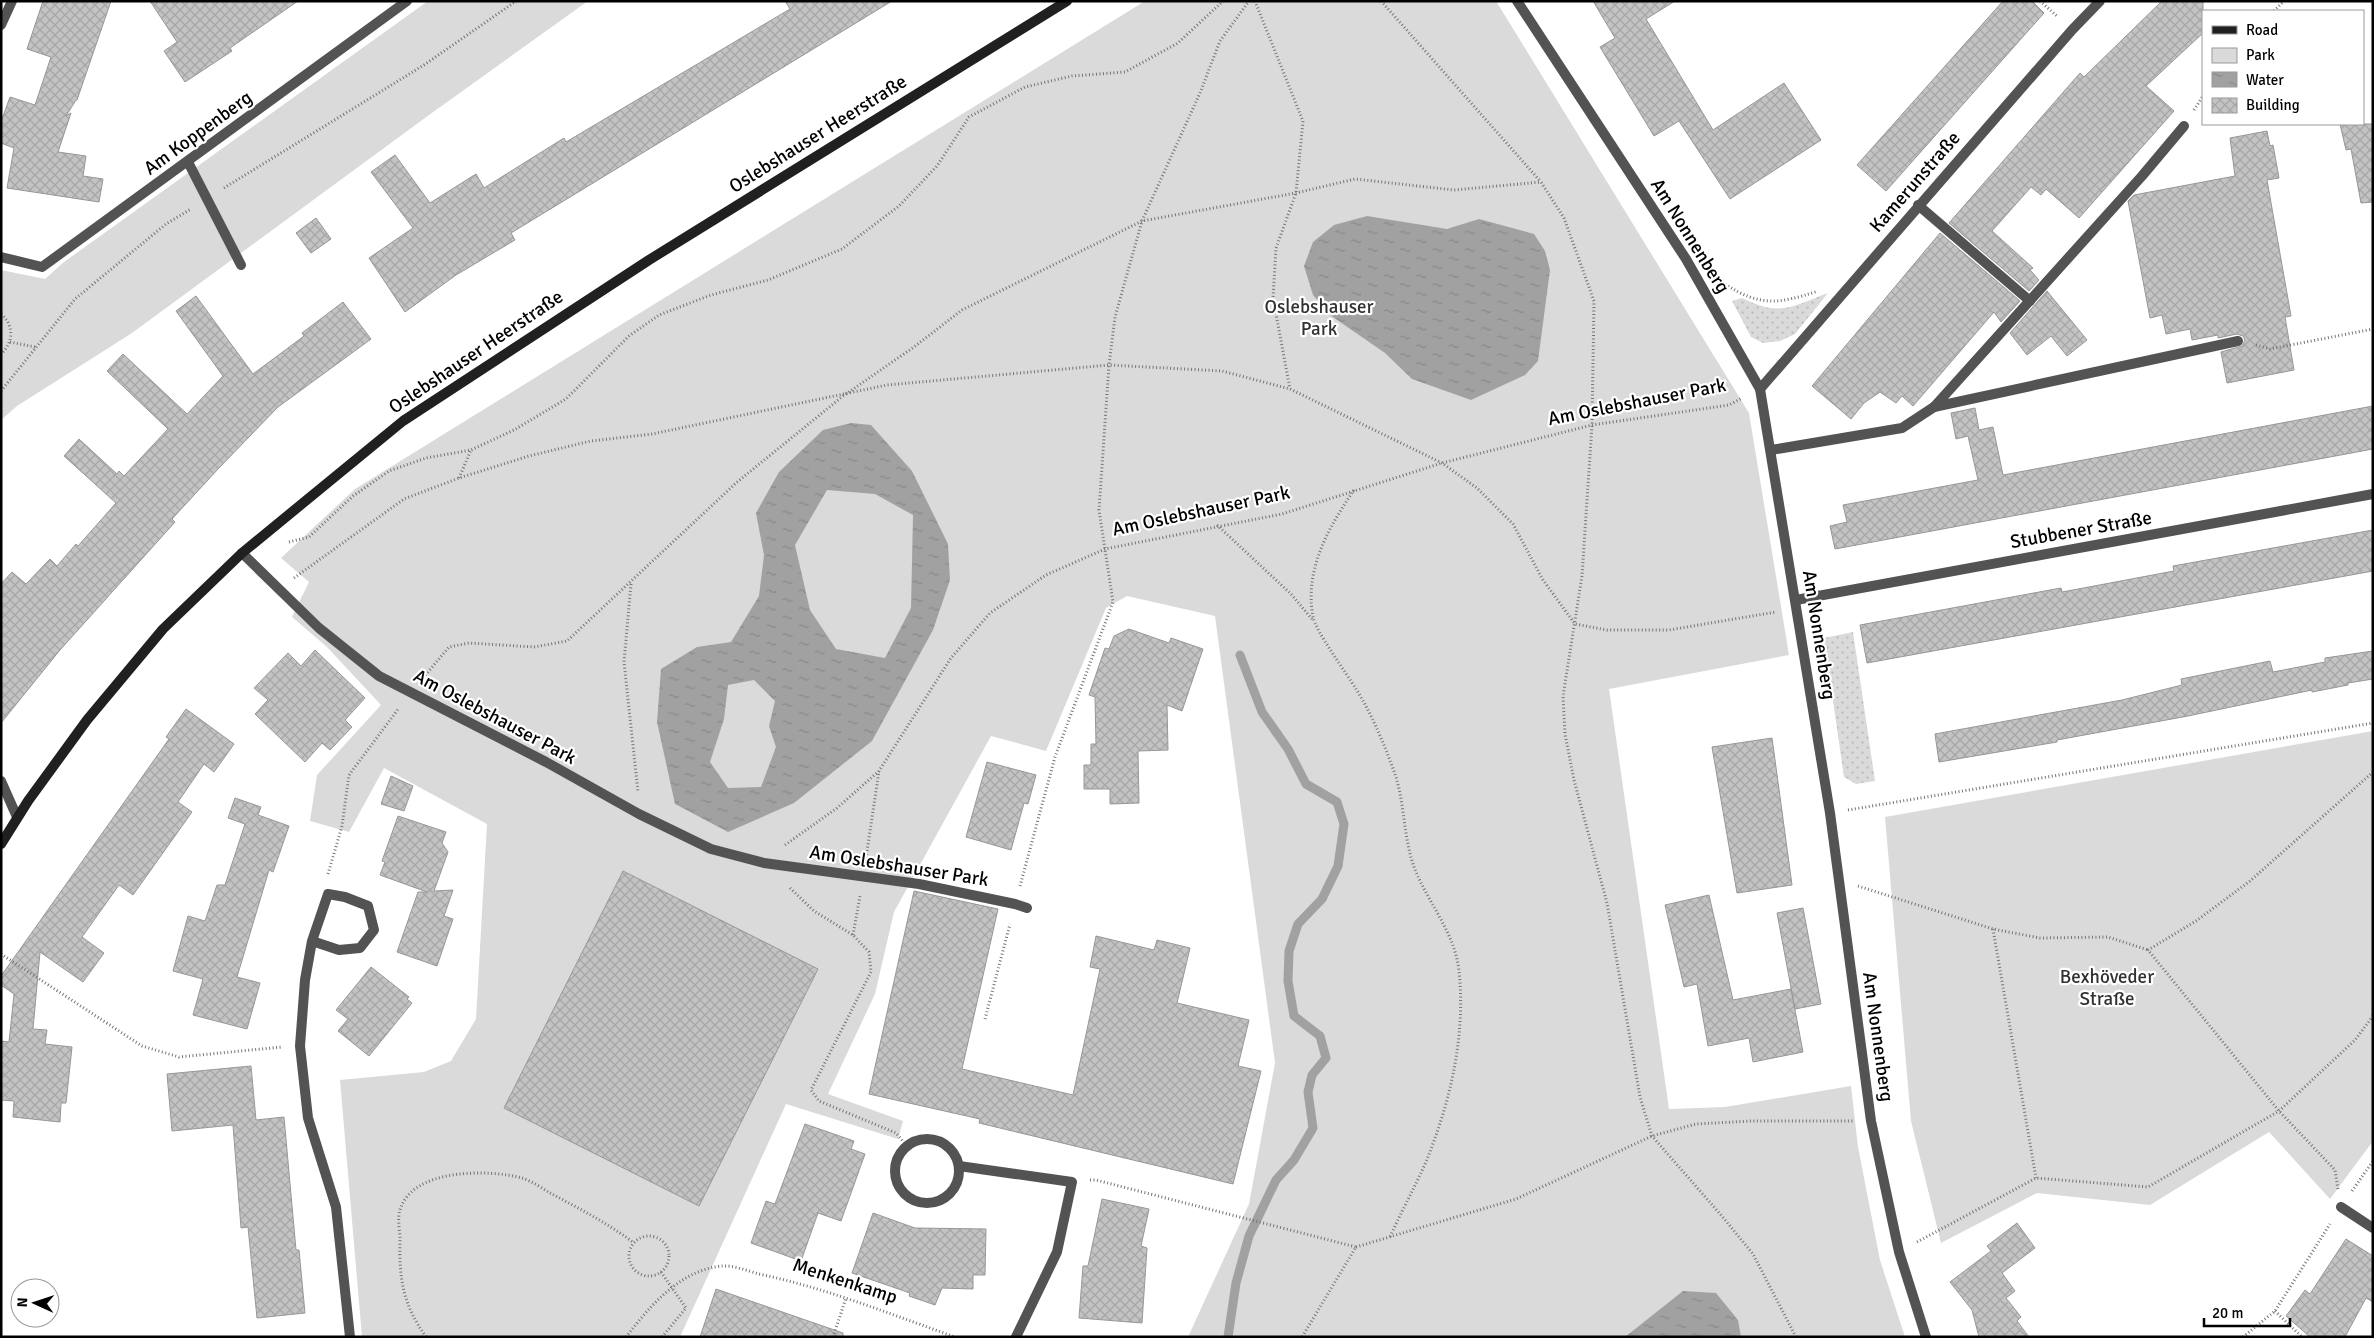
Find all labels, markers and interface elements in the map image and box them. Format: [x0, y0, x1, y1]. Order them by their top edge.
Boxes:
legend [2202, 10, 2364, 125]
text: Road [2246, 21, 2278, 39]
text: Park [2246, 46, 2275, 64]
street label: Oslebshauser Heerstraße [725, 69, 911, 199]
text: Water [2246, 71, 2284, 89]
street label: Am Koppenberg [139, 86, 257, 180]
text: Building [2246, 96, 2300, 114]
street label: Kamerunstraße [1865, 126, 1965, 238]
street label: Am Nonnenberg [1645, 174, 1735, 298]
street label: Oslebshauser Heerstraße [384, 285, 568, 419]
park label: Oslebshauser Park [1264, 295, 1374, 341]
street label: Am Oslebshauser Park [1546, 373, 1729, 431]
street label: Am Oslebshauser Park [1110, 480, 1292, 542]
street label: Stubbener Straße [2008, 506, 2154, 554]
street label: Am Nonnenberg [1797, 569, 1841, 701]
street label: Am Oslebshauser Park [410, 664, 581, 770]
street label: Am Oslebshauser Park [808, 840, 991, 892]
park label: Bexhöveder Straße [2060, 965, 2154, 1011]
street label: Am Nonnenberg [1857, 971, 1899, 1103]
street label: Menkenkamp [790, 1253, 900, 1309]
north arrow [10, 1278, 60, 1328]
scale bar [2204, 1296, 2290, 1328]
text: N [14, 1297, 31, 1308]
text: 20 m [2212, 1304, 2243, 1322]

